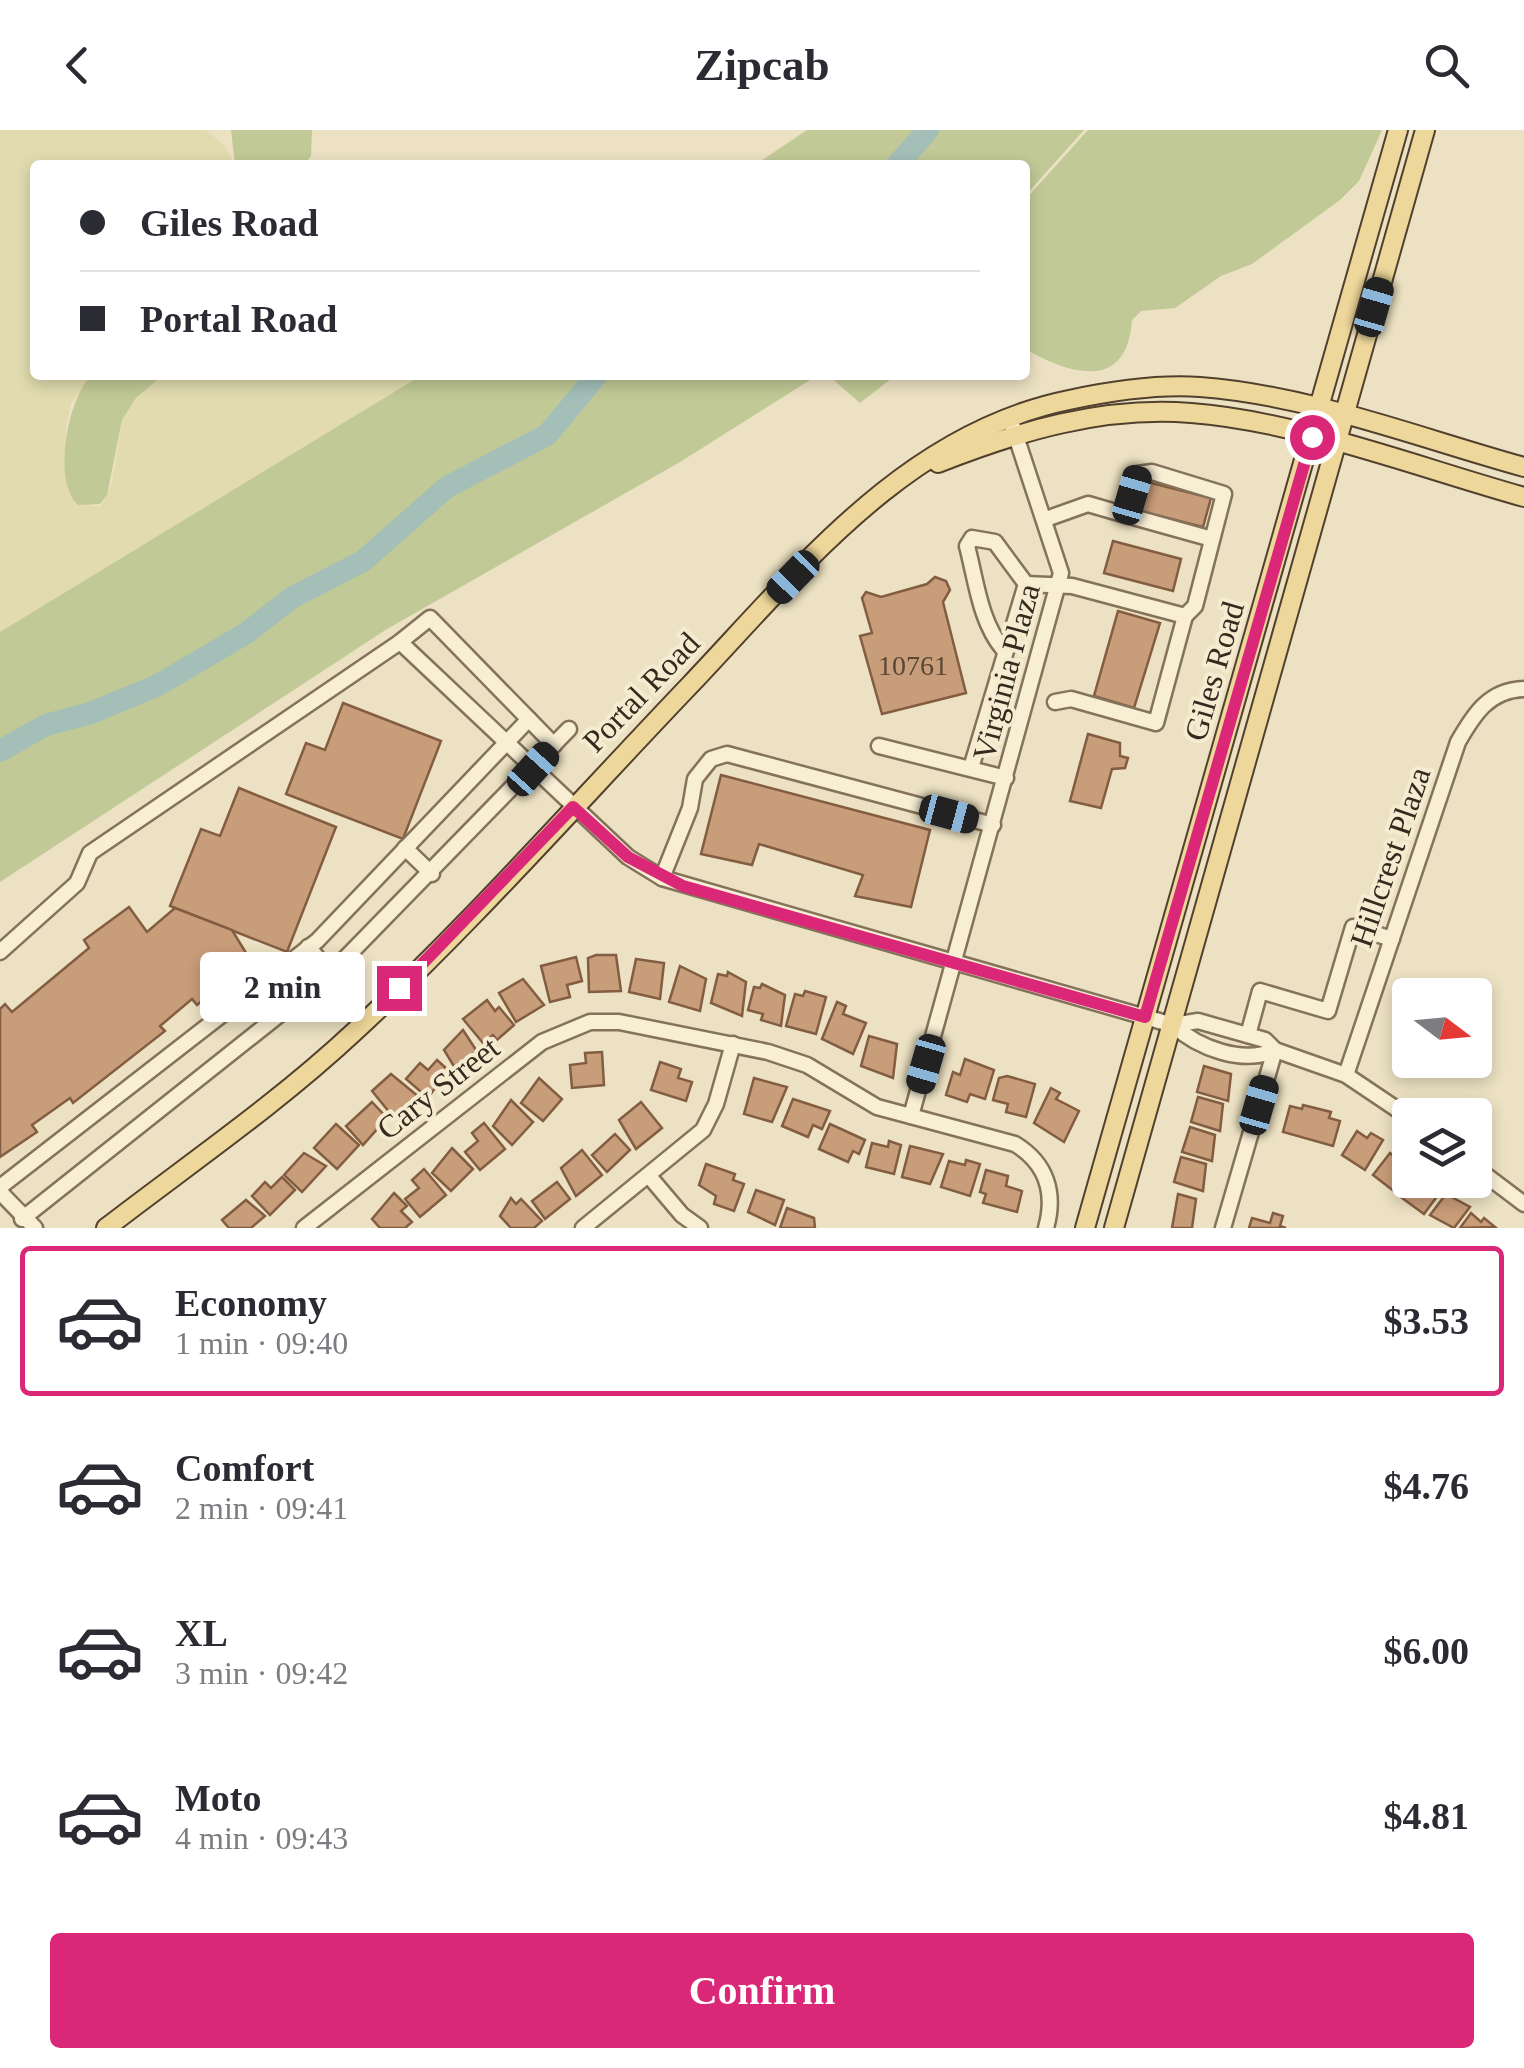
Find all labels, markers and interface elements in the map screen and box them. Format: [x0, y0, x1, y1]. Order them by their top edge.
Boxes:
icon: back [50, 38, 105, 93]
icon: search [1419, 38, 1474, 93]
text: Zipcab [694, 40, 830, 90]
text: Giles Road [140, 202, 318, 244]
car [1351, 274, 1397, 340]
text: Portal Road [140, 298, 337, 340]
route start [1290, 415, 1335, 460]
car [1109, 462, 1155, 528]
car [761, 545, 825, 609]
street label: Virginia Plaza [965, 580, 1047, 764]
street label: Giles Road [1177, 597, 1251, 745]
street label: Portal Road [575, 625, 707, 759]
house number: 10761 [878, 650, 948, 681]
car [502, 737, 564, 801]
street label: Hillcrest Plaza [1342, 763, 1438, 951]
car [916, 792, 982, 836]
callout: 2 min [199, 953, 364, 1023]
route end [377, 966, 422, 1011]
text: 2 min [244, 969, 321, 1005]
north arrow [1392, 978, 1492, 1078]
map controls [1392, 978, 1492, 1198]
street label: Cary Street [370, 1029, 506, 1147]
car [903, 1031, 949, 1097]
car [1236, 1072, 1282, 1138]
button: layers [1392, 1098, 1492, 1198]
icon: car [55, 1276, 145, 1366]
text: Economy [175, 1282, 327, 1324]
text: $3.53 [1384, 1300, 1469, 1342]
text: 1 min · 09:40 [175, 1325, 348, 1361]
icon: car [55, 1441, 145, 1531]
text: Comfort [175, 1447, 314, 1489]
text: $4.76 [1384, 1465, 1469, 1507]
text: 2 min · 09:41 [175, 1490, 348, 1526]
icon: car [55, 1606, 145, 1696]
text: XL [175, 1612, 228, 1654]
text: $6.00 [1384, 1630, 1469, 1672]
text: 3 min · 09:42 [175, 1655, 348, 1691]
icon: car [55, 1771, 145, 1861]
text: Moto [175, 1777, 262, 1819]
text: $4.81 [1384, 1795, 1469, 1837]
text: 4 min · 09:43 [175, 1820, 348, 1856]
button: Confirm [50, 1933, 1474, 2048]

